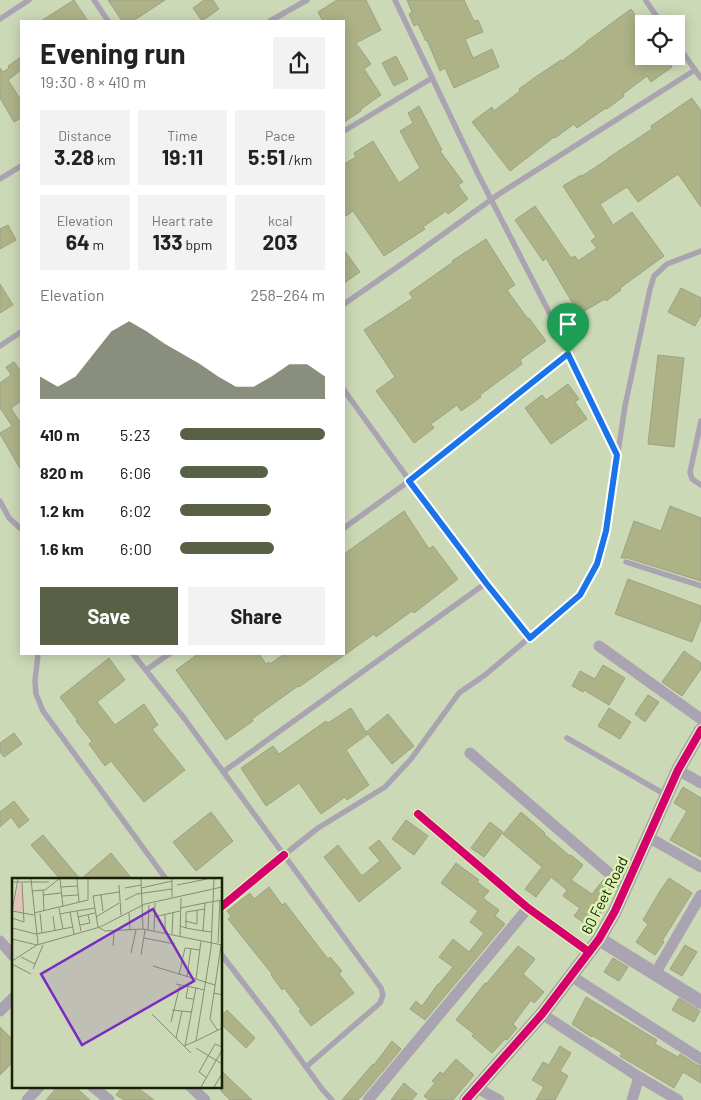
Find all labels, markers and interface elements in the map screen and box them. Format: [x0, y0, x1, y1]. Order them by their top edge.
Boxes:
map controls [635, 15, 685, 65]
button: locate [635, 15, 685, 65]
text: Evening run [40, 36, 186, 70]
button: share [273, 37, 325, 89]
text: 19:30 · 8 × 410 m [40, 72, 146, 91]
text: Distance [58, 127, 112, 144]
text: Time [167, 127, 198, 144]
text: Pace [265, 127, 295, 144]
text: 3.28 [54, 144, 94, 169]
text: 19:11 [162, 144, 203, 169]
text: 5:51 [248, 144, 285, 169]
text: km [94, 151, 116, 168]
text: /km [285, 151, 312, 168]
text: Elevation [57, 212, 113, 229]
text: Heart rate [152, 212, 213, 229]
text: kcal [268, 212, 292, 229]
text: 64 [66, 229, 90, 254]
text: 133 [153, 229, 183, 254]
text: 203 [263, 229, 298, 254]
text: m [90, 236, 104, 253]
text: bpm [183, 236, 212, 253]
text: Elevation [40, 285, 104, 304]
text: 258–264 m [251, 285, 325, 304]
pin [547, 303, 589, 354]
icon: arrive [554, 310, 582, 338]
text: 410 m [40, 425, 80, 444]
text: 5:23 [120, 425, 150, 444]
text: 820 m [40, 463, 83, 482]
text: 6:06 [120, 463, 151, 482]
text: 1.2 km [40, 501, 84, 520]
text: 6:02 [120, 501, 151, 520]
text: 1.6 km [40, 539, 84, 558]
text: 6:00 [120, 539, 152, 558]
button: Save [40, 587, 178, 645]
button: Share [188, 587, 325, 645]
street label: 60 Feet Road [577, 853, 631, 937]
inset map [12, 878, 222, 1088]

